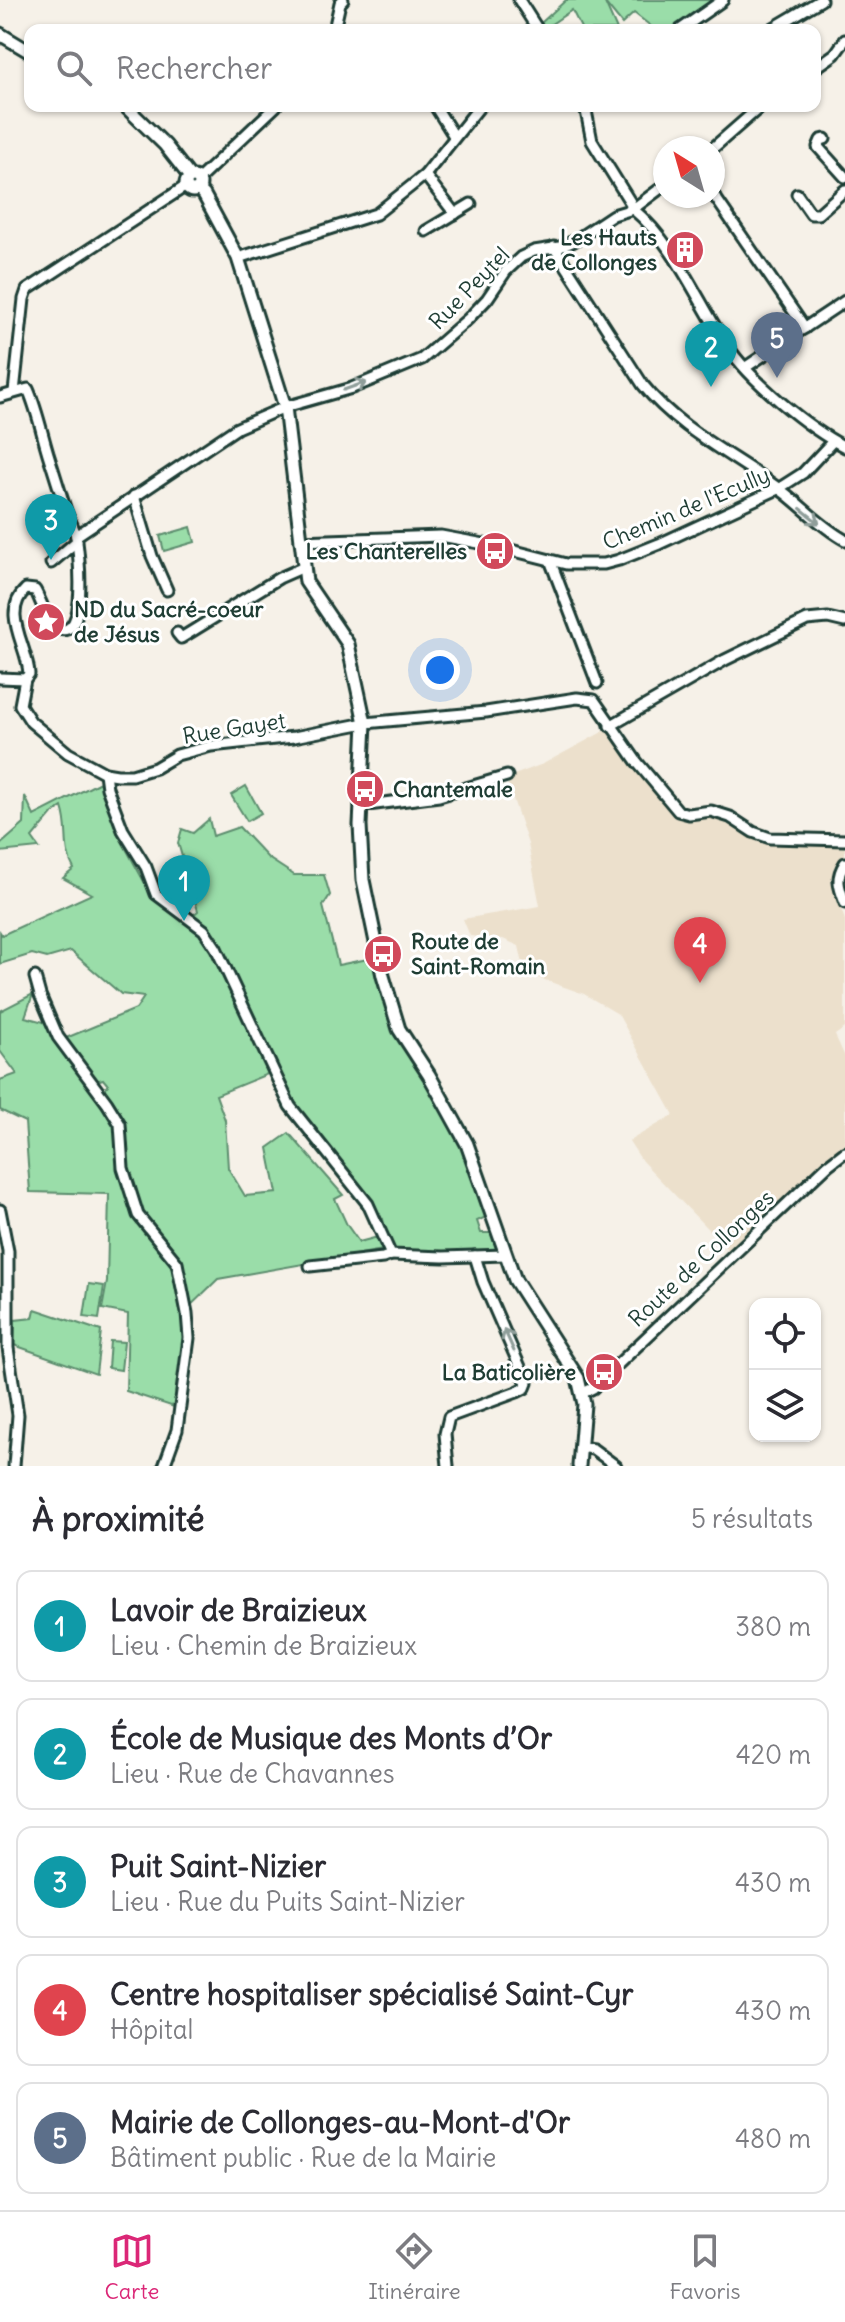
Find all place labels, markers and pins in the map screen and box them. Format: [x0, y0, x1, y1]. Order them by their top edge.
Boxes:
place label: Les Hauts de Collonges [531, 223, 657, 276]
building icon: Les Hauts de Collonges [664, 229, 706, 271]
pin: 5 [751, 312, 803, 378]
pin: 2 [685, 321, 737, 387]
pin: 3 [25, 494, 77, 560]
bus stop icon: Les Chanterelles [474, 530, 516, 572]
place label: Les Chanterelles [305, 537, 467, 565]
place label: ND du Sacré-coeur de Jésus [74, 595, 265, 648]
place icon: ND du Sacré-coeur de Jésus [25, 601, 67, 643]
bus stop icon: Chantemale [344, 768, 386, 810]
place label: Chantemale [393, 775, 513, 803]
pin: 1 [158, 855, 210, 921]
pin: 4 [674, 917, 726, 983]
place label: Route de Saint-Romain [411, 927, 546, 980]
bus stop icon: Route de Saint-Romain [362, 933, 404, 975]
bus stop icon: La Baticolière [583, 1351, 625, 1393]
place label: La Baticolière [442, 1358, 576, 1386]

